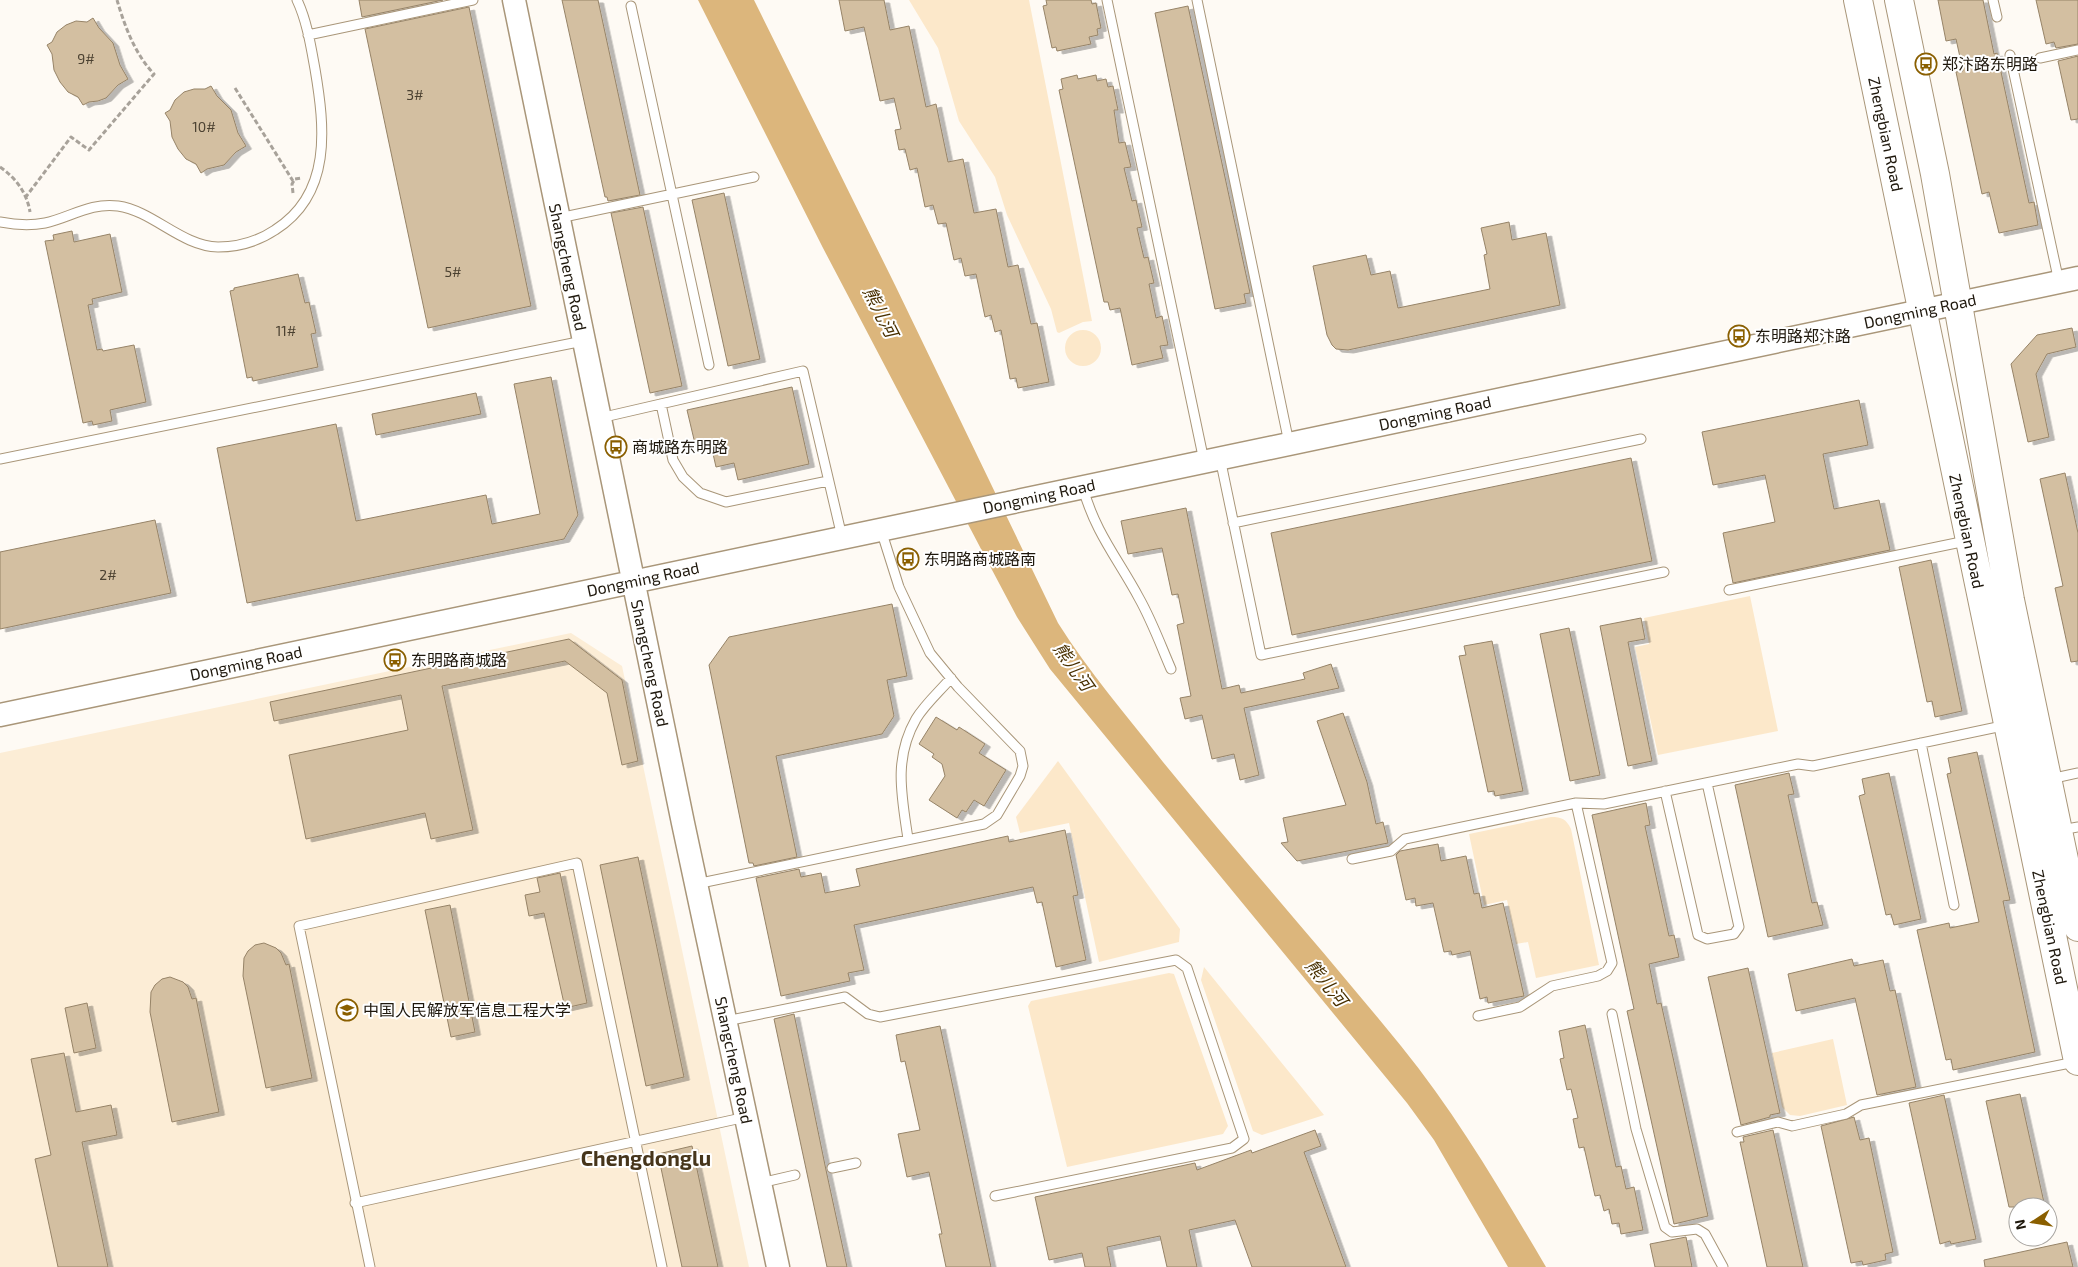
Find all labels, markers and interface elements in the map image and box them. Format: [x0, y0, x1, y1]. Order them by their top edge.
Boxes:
house number: 9# [77, 50, 95, 67]
bus stop icon: 郑汴路东明路 [1914, 52, 1938, 76]
place label: 郑汴路东明路 [1942, 54, 2038, 73]
street label: Zhengbian Road [1865, 75, 1908, 193]
house number: 3# [406, 86, 424, 103]
house number: 10# [192, 118, 216, 135]
street label: Shangcheng Road [546, 202, 591, 332]
house number: 5# [444, 263, 462, 280]
water label: 熊儿河 [859, 282, 904, 343]
street label: Dongming Road [1862, 289, 1978, 332]
house number: 11# [276, 322, 296, 339]
bus stop icon: 东明路郑汴路 [1727, 324, 1751, 348]
place label: 东明路郑汴路 [1755, 326, 1851, 345]
street label: Dongming Road [1377, 391, 1493, 434]
bus stop icon: 商城路东明路 [604, 435, 628, 459]
place label: 商城路东明路 [632, 437, 728, 456]
street label: Zhengbian Road [1946, 472, 1989, 590]
street label: Dongming Road [981, 474, 1097, 517]
bus stop icon: 东明路商城路南 [896, 547, 920, 571]
place label: 东明路商城路南 [924, 549, 1036, 568]
street label: Dongming Road [585, 557, 701, 600]
house number: 2# [99, 566, 117, 583]
street label: Shangcheng Road [628, 598, 673, 728]
water label: 熊儿河 [1049, 638, 1100, 697]
street label: Dongming Road [188, 641, 304, 684]
bus stop icon: 东明路商城路 [383, 648, 407, 672]
place label: 东明路商城路 [411, 650, 507, 669]
street label: Zhengbian Road [2029, 868, 2072, 986]
water label: 熊儿河 [1301, 954, 1354, 1013]
street label: Shangcheng Road [712, 995, 757, 1125]
school or university icon: 中国人民解放军信息工程大学 [335, 998, 359, 1022]
place label: 中国人民解放军信息工程大学 [363, 1000, 571, 1019]
district label: Chengdonglu [581, 1145, 711, 1170]
north arrow [2008, 1197, 2058, 1247]
text: N [2010, 1218, 2029, 1232]

